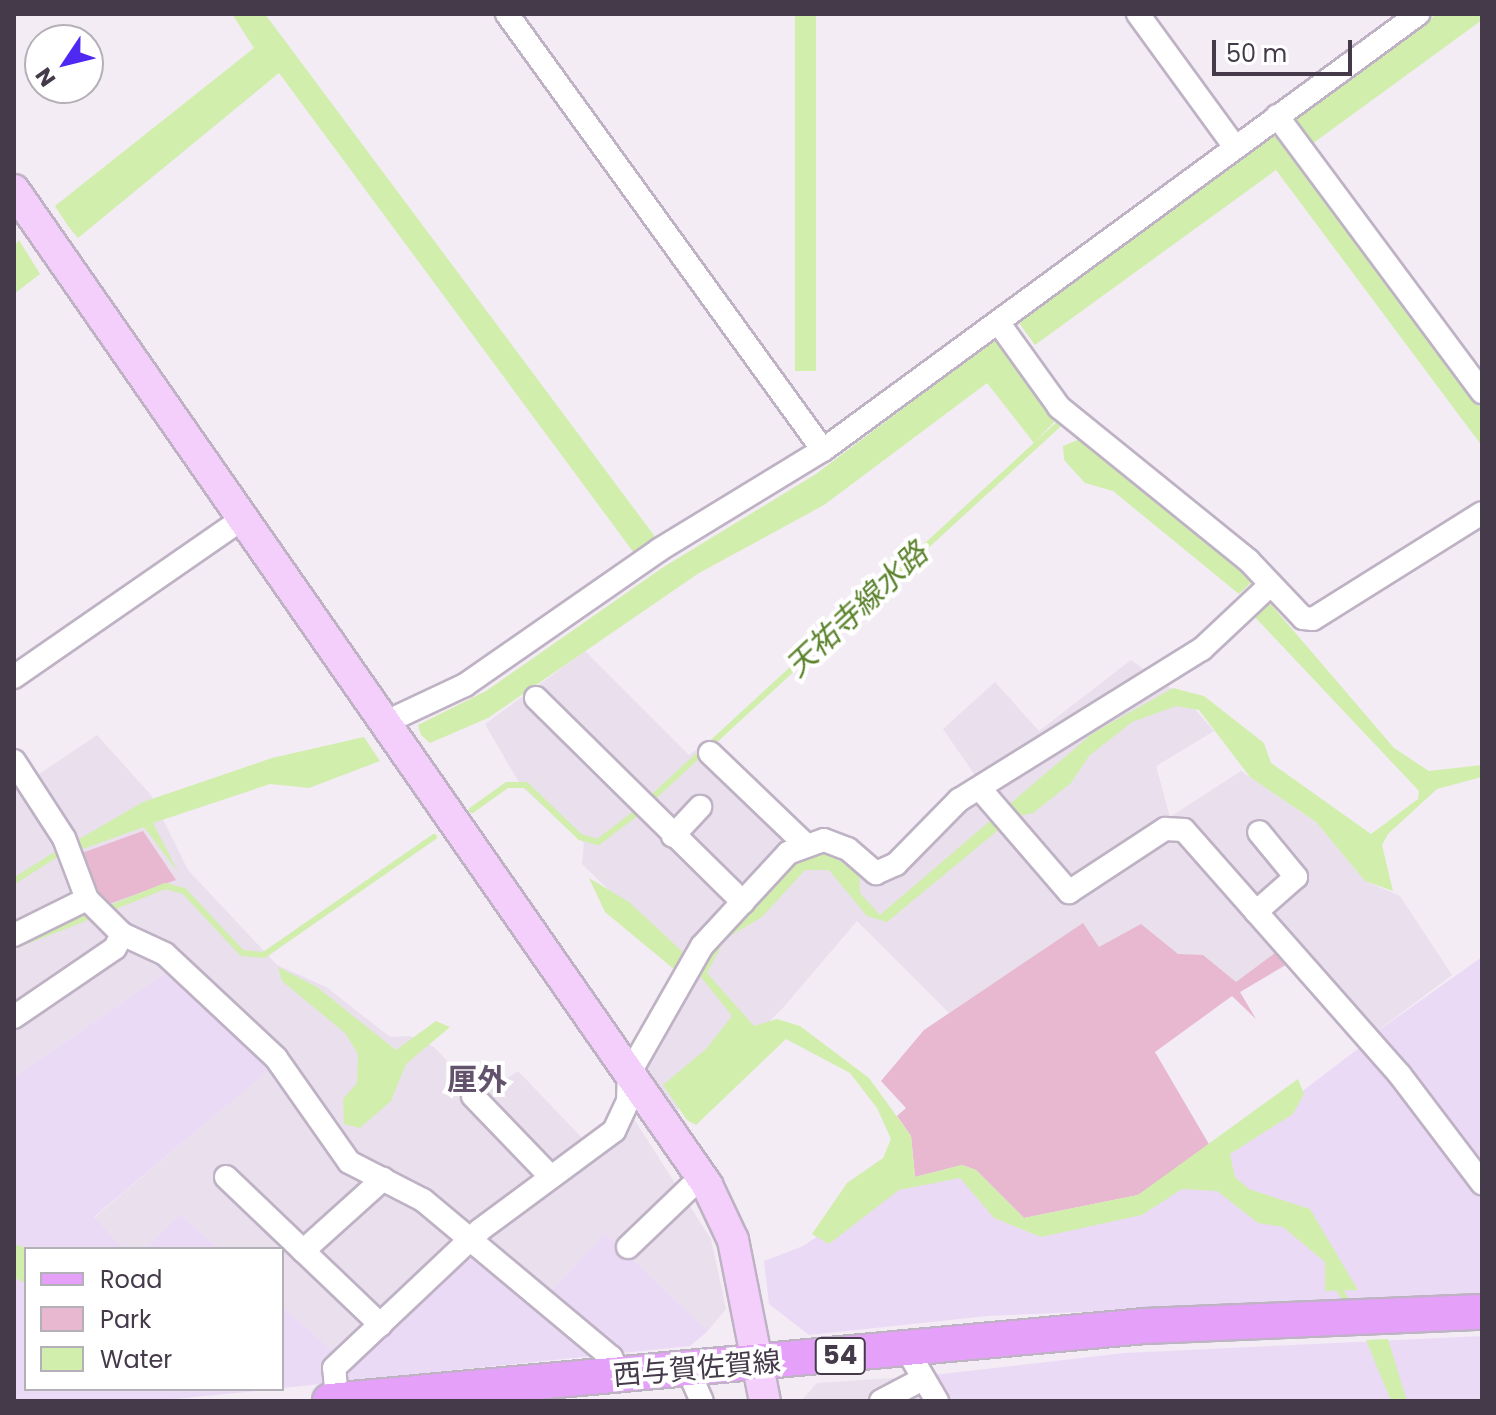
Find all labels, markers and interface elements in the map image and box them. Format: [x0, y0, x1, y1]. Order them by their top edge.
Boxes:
north arrow [24, 24, 104, 104]
scale bar [1216, 24, 1356, 74]
text: 50 m [1226, 37, 1287, 70]
text: N [28, 61, 63, 93]
water label: 天祐寺線水路 [779, 535, 935, 685]
district label: 厘外 [447, 1062, 507, 1098]
legend [24, 1247, 284, 1391]
text: Road [100, 1263, 162, 1296]
text: Park [100, 1303, 151, 1336]
road number: 54 [814, 1334, 866, 1378]
text: Water [100, 1343, 172, 1376]
street label: 西与賀佐賀線 [612, 1345, 782, 1393]

